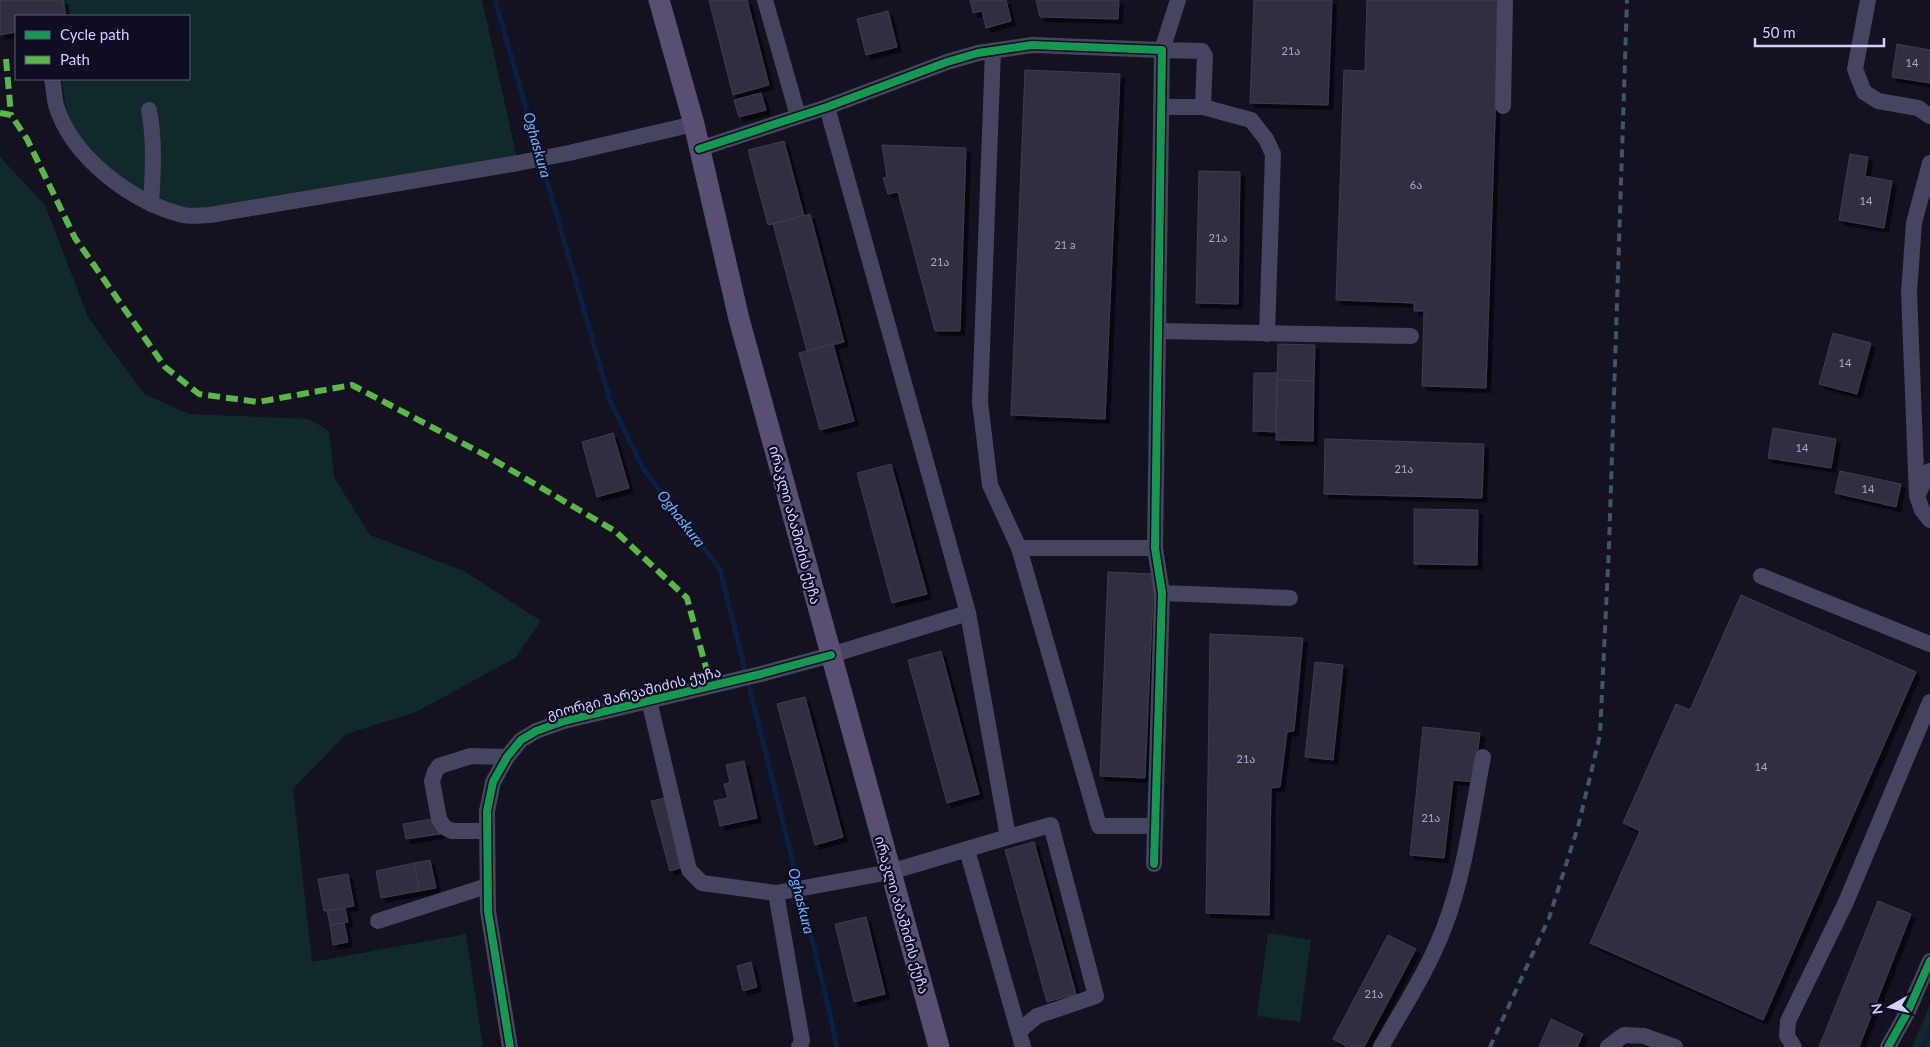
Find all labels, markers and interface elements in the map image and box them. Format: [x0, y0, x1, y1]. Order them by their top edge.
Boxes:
legend [15, 15, 190, 80]
scale bar [1755, 15, 1884, 47]
text: 50 m [1762, 23, 1796, 41]
text: Cycle path [60, 25, 129, 43]
house number: 21ა [1282, 44, 1300, 57]
text: Path [60, 50, 90, 68]
house number: 14 [1906, 56, 1919, 69]
water label: Oghaskura [520, 110, 556, 180]
house number: 6ა [1410, 178, 1422, 191]
house number: 14 [1860, 194, 1873, 207]
house number: 21ა [1209, 231, 1227, 244]
house number: 21 a [1054, 238, 1076, 251]
house number: 21ა [931, 255, 949, 268]
house number: 14 [1839, 356, 1852, 369]
house number: 14 [1796, 441, 1809, 454]
street label: ირაკლი აბაშიძის ქუჩა [765, 444, 825, 606]
house number: 21ა [1395, 462, 1413, 475]
house number: 14 [1862, 482, 1875, 495]
water label: Oghaskura [654, 486, 710, 551]
street label: გიორგი შარვაშიძის ქუჩა [545, 663, 723, 723]
house number: 21ა [1237, 752, 1255, 765]
house number: 14 [1755, 760, 1768, 773]
house number: 21ა [1422, 811, 1440, 824]
street label: ირაკლი აბაშიძის ქუჩა [871, 834, 933, 996]
water label: Oghaskura [785, 866, 819, 936]
north arrow [1865, 982, 1915, 1032]
house number: 21ა [1365, 987, 1383, 1000]
text: N [1867, 1002, 1886, 1015]

